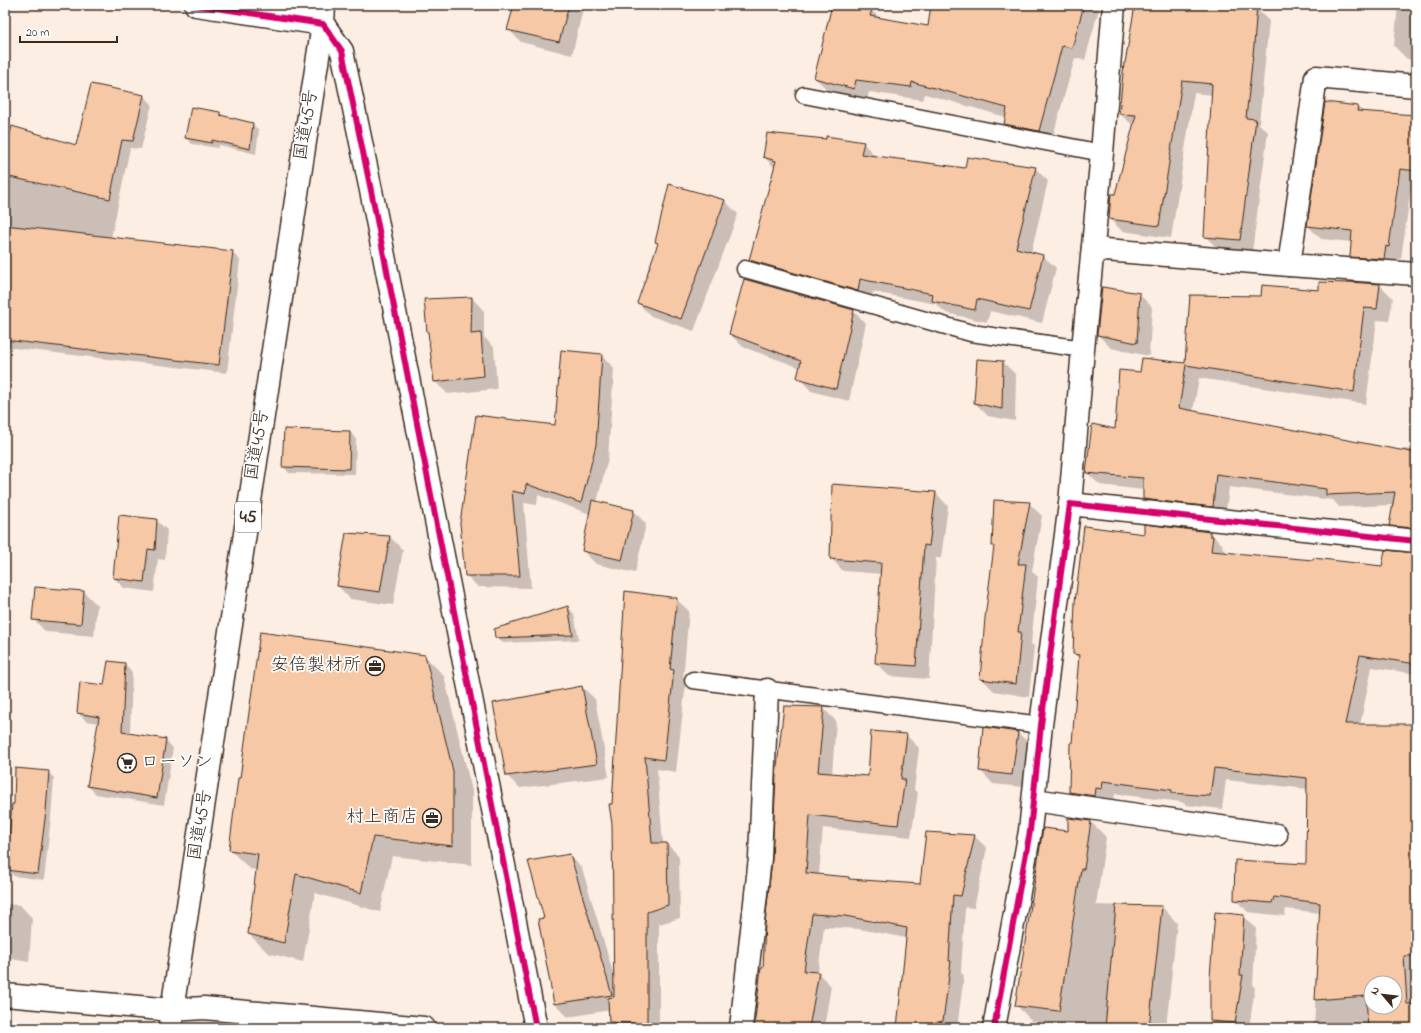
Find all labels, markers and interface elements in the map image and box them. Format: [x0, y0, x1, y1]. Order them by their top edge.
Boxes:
scale bar [20, 18, 117, 44]
text: 20 m [26, 24, 49, 42]
street label: 国道45号 [289, 88, 325, 162]
street label: 国道45号 [240, 408, 276, 482]
road number: 45 [235, 502, 261, 532]
place label: 安倍製材所 [271, 653, 361, 679]
office icon: 安倍製材所 [364, 655, 386, 677]
place label: ローソン [141, 750, 213, 776]
supermarket icon: ローソン [116, 752, 138, 774]
street label: 国道45号 [183, 788, 219, 862]
place label: 村上商店 [346, 805, 418, 831]
office icon: 村上商店 [421, 807, 443, 829]
north arrow [1363, 975, 1403, 1015]
text: N [1366, 984, 1384, 998]

